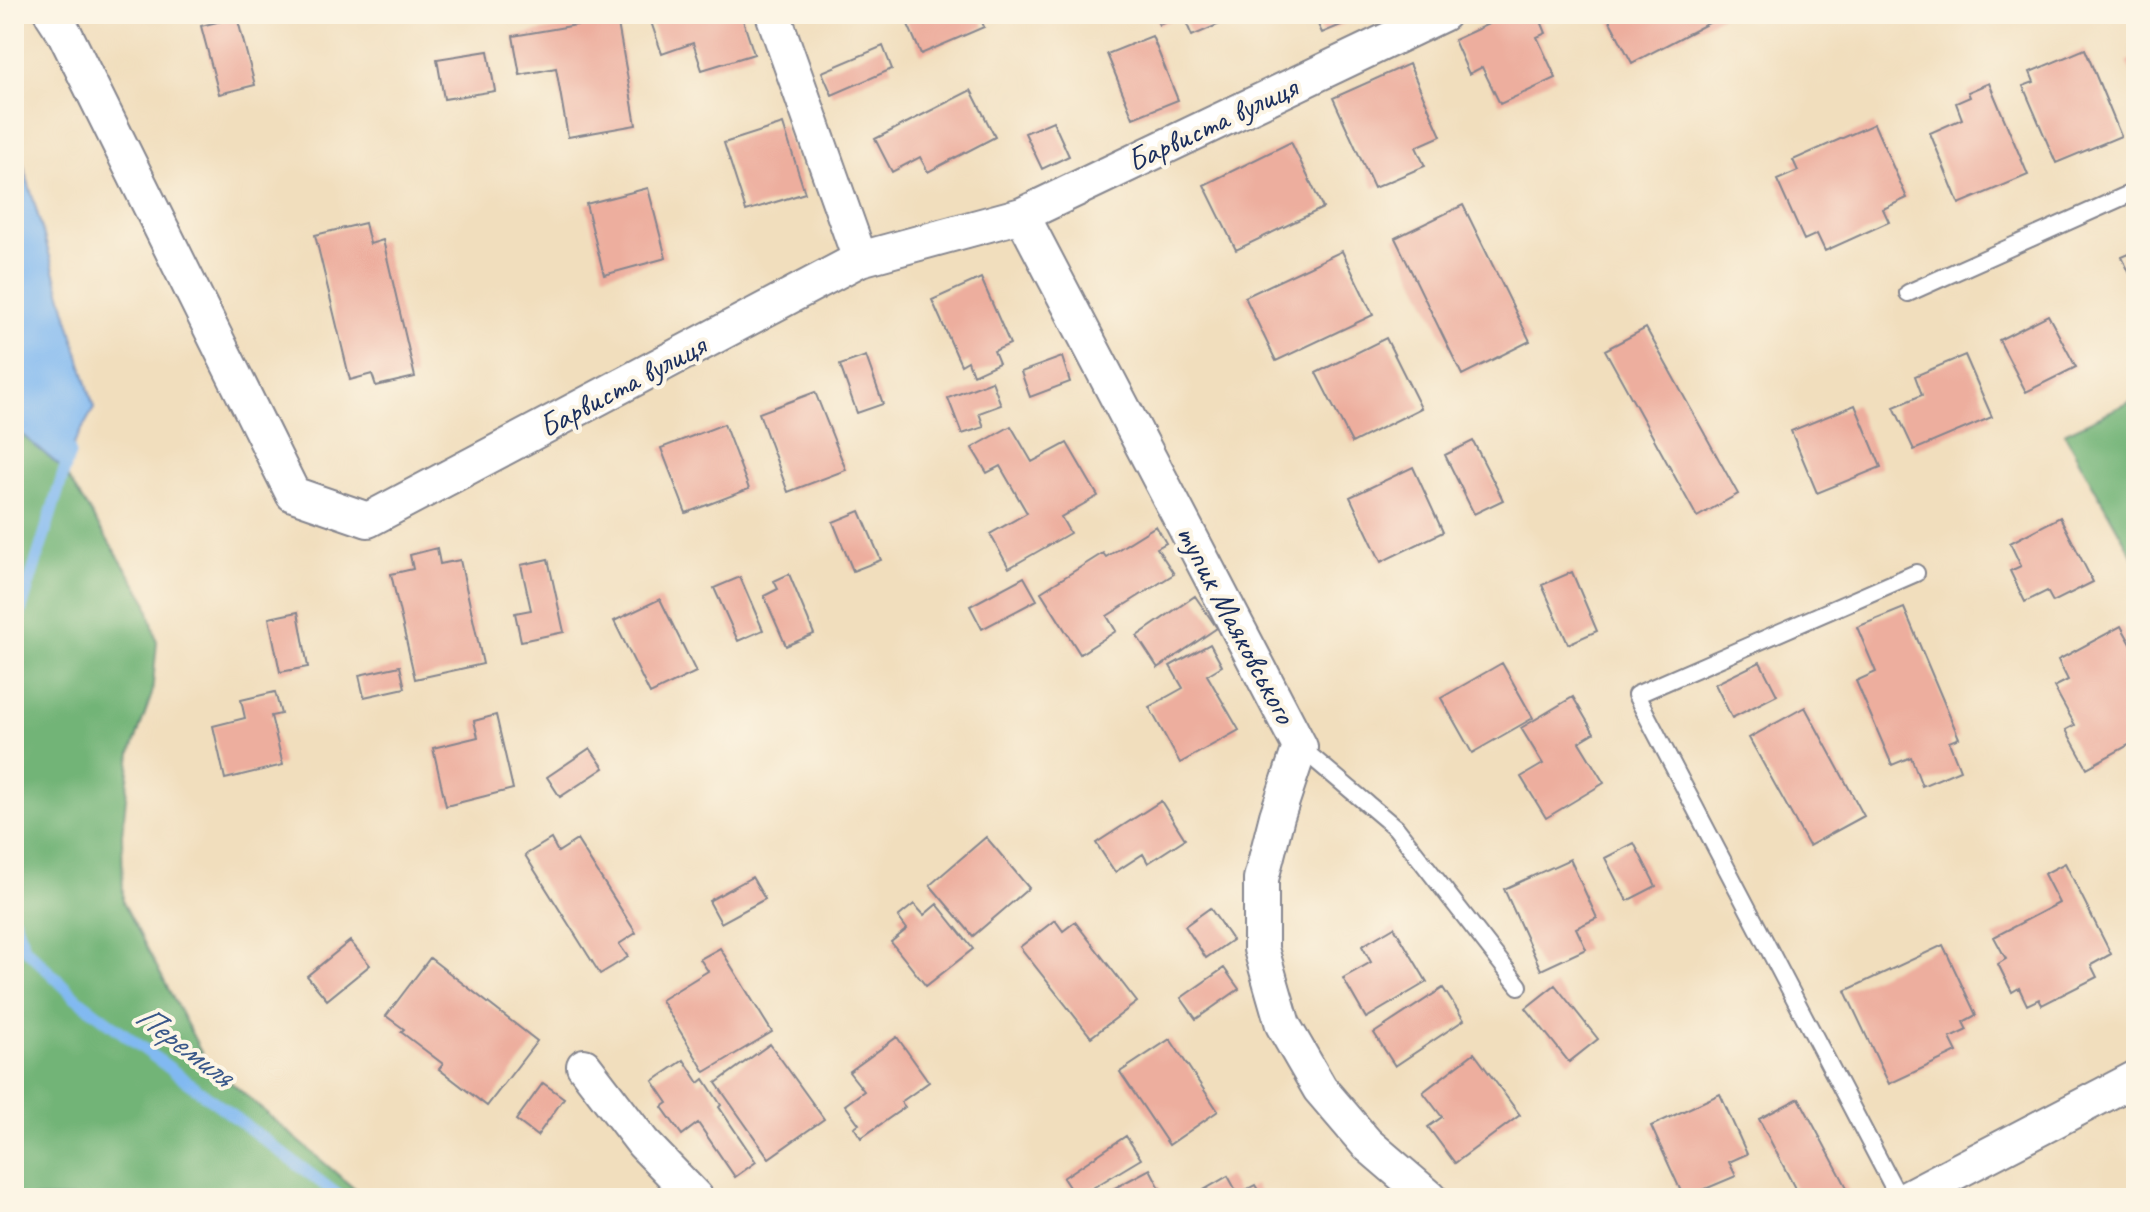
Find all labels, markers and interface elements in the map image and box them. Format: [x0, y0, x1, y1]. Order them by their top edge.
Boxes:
street label: Барвиста вулиця [1120, 66, 1306, 181]
street label: Барвиста вулиця [531, 324, 714, 447]
street label: тупик Маяковського [1166, 518, 1306, 732]
water label: Перемиля [127, 994, 245, 1098]

